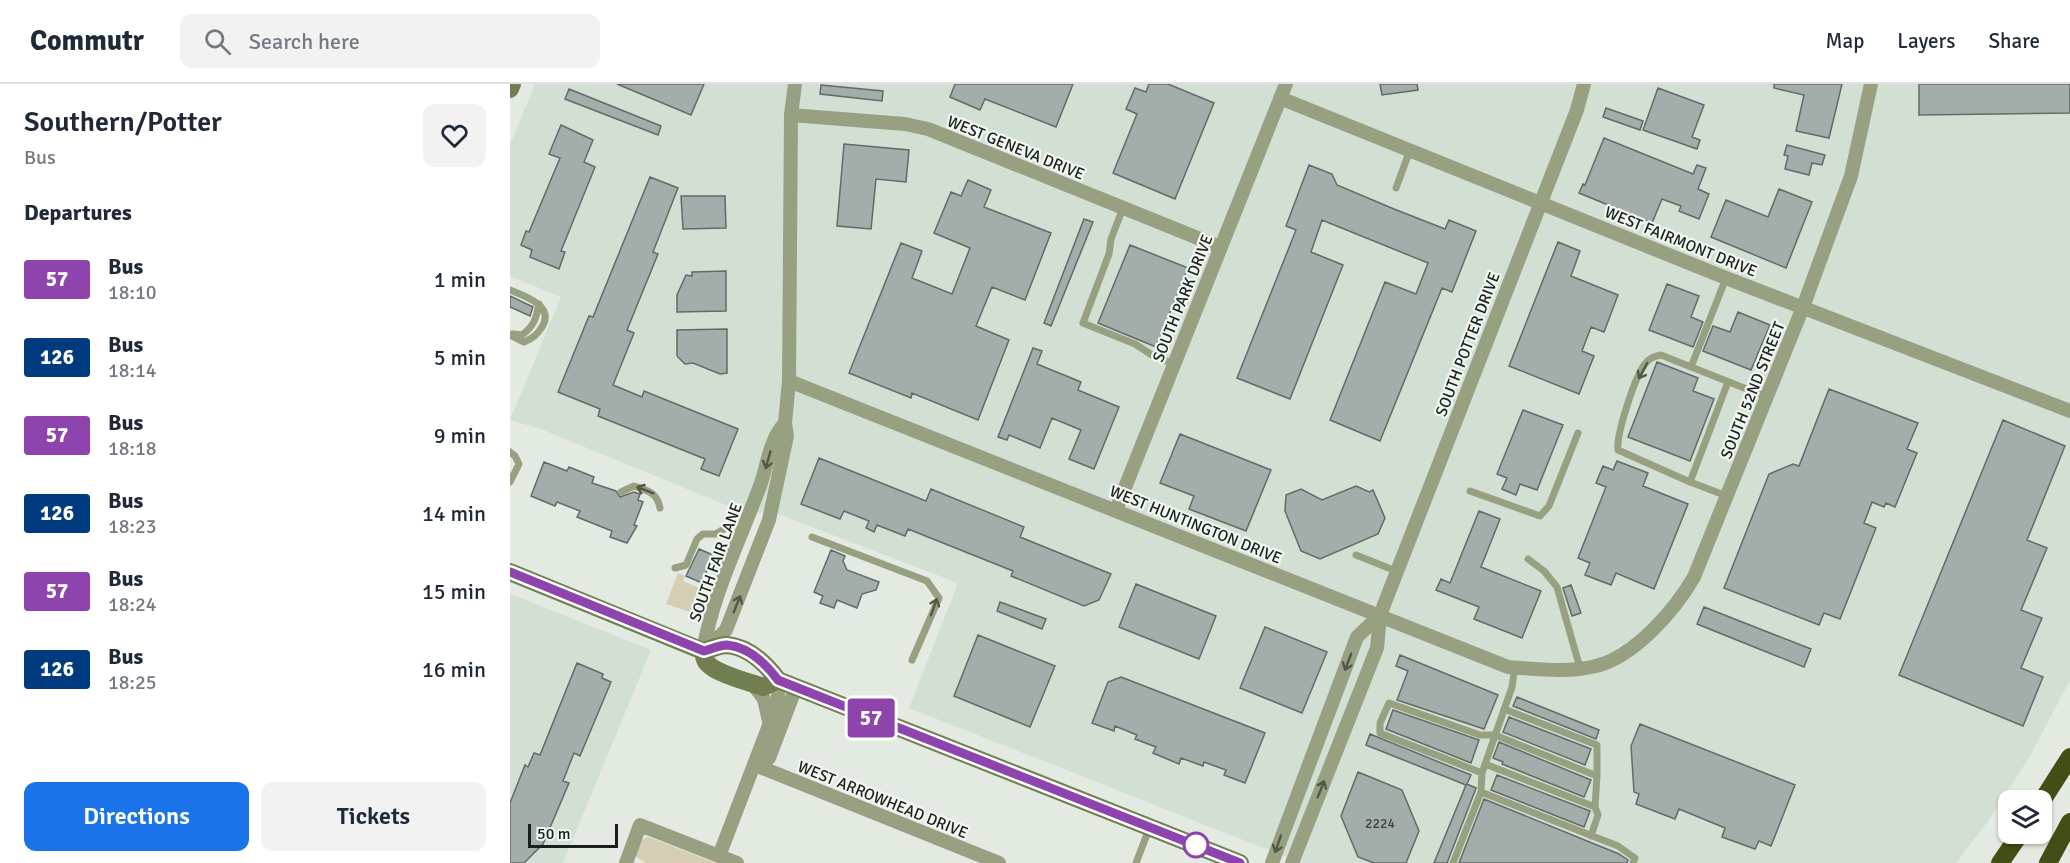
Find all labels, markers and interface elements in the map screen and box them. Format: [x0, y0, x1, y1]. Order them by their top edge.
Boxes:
search box [180, 14, 600, 68]
text: Commutr [30, 24, 144, 58]
icon: search [201, 25, 234, 58]
text: Search here [249, 28, 360, 55]
text: Map [1826, 28, 1864, 54]
text: Layers [1897, 28, 1955, 54]
text: Share [1988, 28, 2040, 54]
button: heart [423, 104, 486, 167]
text: Southern/Potter [24, 105, 222, 139]
street label: WEST GENEVA DRIVE [944, 111, 1087, 185]
text: Bus [24, 145, 56, 170]
text: Departures [24, 199, 132, 226]
street label: WEST FAIRMONT DRIVE [1602, 202, 1760, 282]
street label: SOUTH PARK DRIVE [1148, 232, 1218, 365]
text: Bus [108, 253, 143, 280]
text: 57 [46, 266, 68, 292]
text: 1 min [434, 266, 486, 293]
street label: SOUTH POTTER DRIVE [1431, 269, 1505, 419]
text: 18:10 [108, 280, 157, 305]
street label: SOUTH 52ND STREET [1716, 319, 1790, 462]
text: Bus [108, 331, 143, 358]
text: 126 [40, 344, 74, 370]
text: 5 min [434, 344, 486, 371]
text: 18:14 [108, 358, 157, 383]
one-way arrow [1637, 362, 1649, 379]
text: Bus [108, 409, 143, 436]
text: 57 [46, 422, 68, 448]
text: 9 min [434, 422, 486, 449]
text: 18:18 [108, 436, 157, 461]
one-way arrow [762, 451, 773, 470]
street label: WEST HUNTINGTON DRIVE [1107, 481, 1285, 569]
one-way arrow [636, 484, 654, 495]
text: Bus [108, 487, 143, 514]
text: 126 [40, 500, 74, 526]
text: 14 min [422, 500, 486, 527]
street label: SOUTH FAIR LANE [685, 500, 747, 625]
text: 18:23 [108, 514, 157, 539]
text: Bus [108, 565, 143, 592]
text: 57 [46, 578, 68, 604]
text: 15 min [422, 578, 486, 605]
text: 18:24 [108, 592, 157, 617]
one-way arrow [732, 596, 743, 614]
one-way arrow [930, 598, 941, 616]
text: Bus [108, 643, 143, 670]
one-way arrow [1341, 652, 1352, 671]
text: 126 [40, 656, 74, 682]
text: 16 min [422, 656, 486, 683]
text: 18:25 [108, 670, 157, 695]
line badge: 57 [844, 698, 898, 738]
text: 57 [860, 705, 882, 731]
street label: WEST ARROWHEAD DRIVE [795, 757, 971, 843]
one-way arrow [1316, 780, 1327, 799]
button: Directions [24, 782, 249, 851]
button: Tickets [261, 782, 486, 851]
map controls [1998, 790, 2052, 844]
button: layers [1998, 790, 2052, 844]
house number: 2224 [1365, 815, 1396, 832]
scale bar [528, 821, 618, 848]
text: 50 m [537, 824, 571, 844]
unlabelled marker [1183, 832, 1209, 858]
one-way arrow [1271, 834, 1282, 853]

